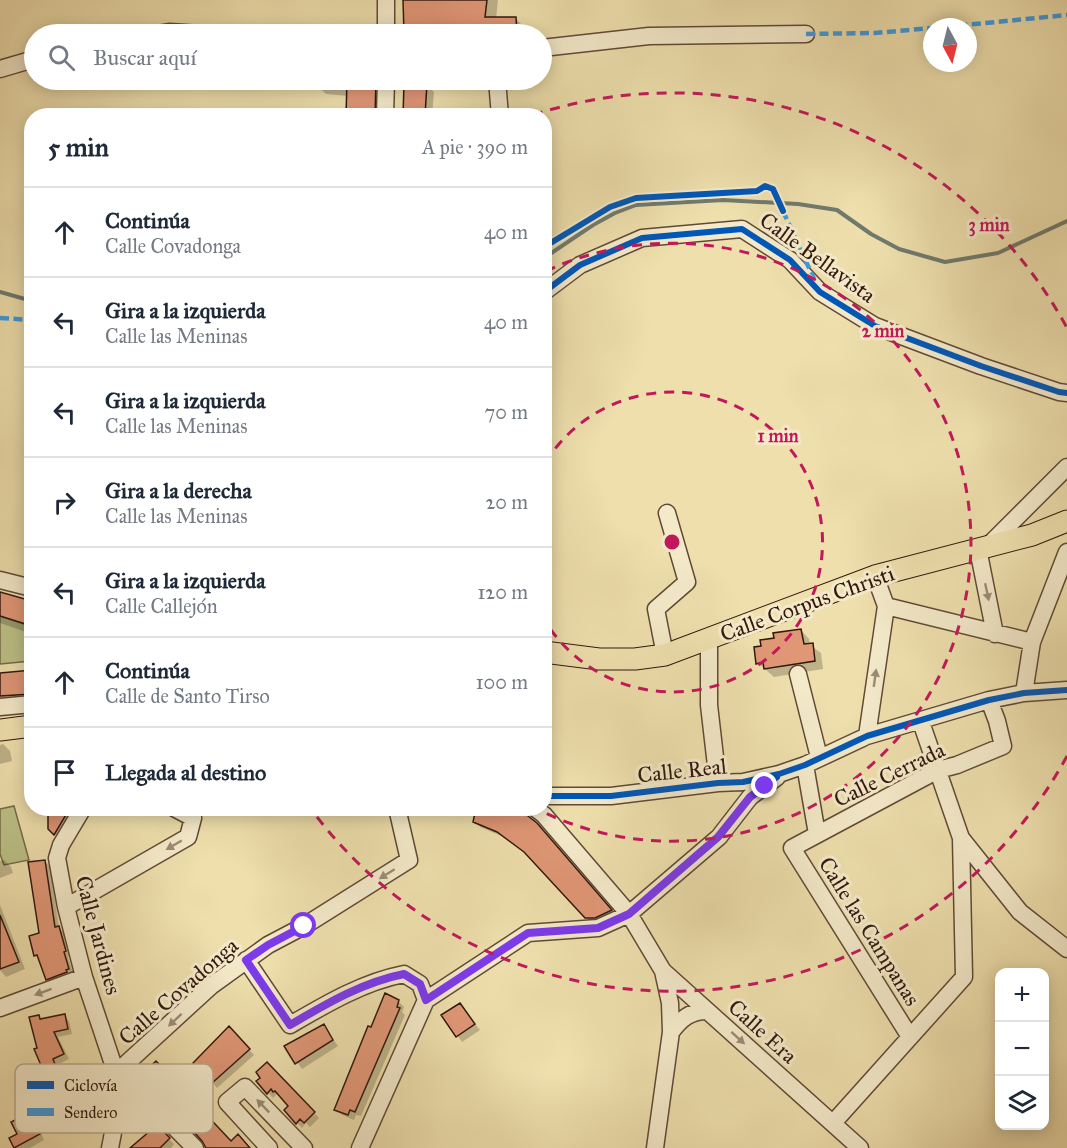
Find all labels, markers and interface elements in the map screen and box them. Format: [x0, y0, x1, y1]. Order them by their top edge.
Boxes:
north arrow [923, 18, 977, 72]
search box [24, 24, 552, 90]
icon: search [45, 41, 78, 74]
text: Buscar aquí [93, 44, 196, 71]
text: 5 min [48, 131, 109, 163]
text: A pie · 390 m [422, 135, 528, 159]
street label: Calle Bellavista [755, 206, 881, 309]
text: Continúa [105, 207, 190, 234]
text: 3 min [969, 214, 1010, 237]
icon: ahead [48, 216, 81, 249]
text: 40 m [484, 220, 528, 244]
text: Calle Covadonga [105, 234, 241, 258]
text: Gira a la izquierda [105, 297, 266, 324]
icon: left [48, 306, 81, 339]
text: 40 m [484, 310, 528, 334]
text: 2 min [862, 320, 905, 342]
text: Calle las Meninas [105, 324, 248, 348]
text: Gira a la izquierda [105, 387, 266, 414]
icon: left [48, 396, 81, 429]
text: 70 m [485, 400, 528, 424]
text: Calle las Meninas [105, 414, 248, 438]
text: 1 min [758, 425, 799, 447]
text: Gira a la derecha [105, 477, 252, 504]
icon: right [48, 486, 81, 519]
text: 20 m [485, 490, 528, 514]
text: Calle las Meninas [105, 504, 248, 528]
centre of rings [662, 532, 682, 552]
street label: Calle Corpus Christi [716, 559, 898, 648]
text: Gira a la izquierda [105, 567, 266, 594]
icon: left [48, 576, 81, 609]
text: 120 m [477, 580, 528, 604]
one-way arrow [982, 582, 992, 601]
text: Calle Callejón [105, 594, 218, 618]
text: Continúa [105, 657, 190, 684]
icon: ahead [48, 666, 81, 699]
one-way arrow [871, 669, 880, 688]
text: 100 m [476, 670, 528, 694]
text: Calle de Santo Tirso [105, 684, 270, 708]
street label: Calle Cerrada [829, 736, 950, 813]
street label: Calle Real [636, 752, 728, 789]
icon: arrive [48, 756, 81, 789]
text: Llegada al destino [105, 759, 266, 786]
route end [751, 772, 777, 798]
one-way arrow [166, 840, 182, 851]
street label: Calle las Campanas [813, 852, 926, 1011]
one-way arrow [379, 868, 395, 879]
street label: Calle Jardines [70, 873, 127, 998]
route start [290, 912, 316, 938]
street label: Calle Covadonga [113, 932, 244, 1051]
map controls [995, 968, 1049, 1130]
button: + [995, 968, 1049, 1022]
one-way arrow [34, 987, 52, 997]
street label: Calle Era [723, 993, 803, 1070]
one-way arrow [168, 1013, 183, 1026]
button: − [995, 1022, 1049, 1076]
one-way arrow [730, 1031, 745, 1044]
legend [15, 1064, 213, 1133]
text: Ciclovía [64, 1076, 117, 1095]
button: layers [995, 1076, 1049, 1130]
one-way arrow [257, 1100, 271, 1114]
text: Sendero [64, 1103, 117, 1122]

